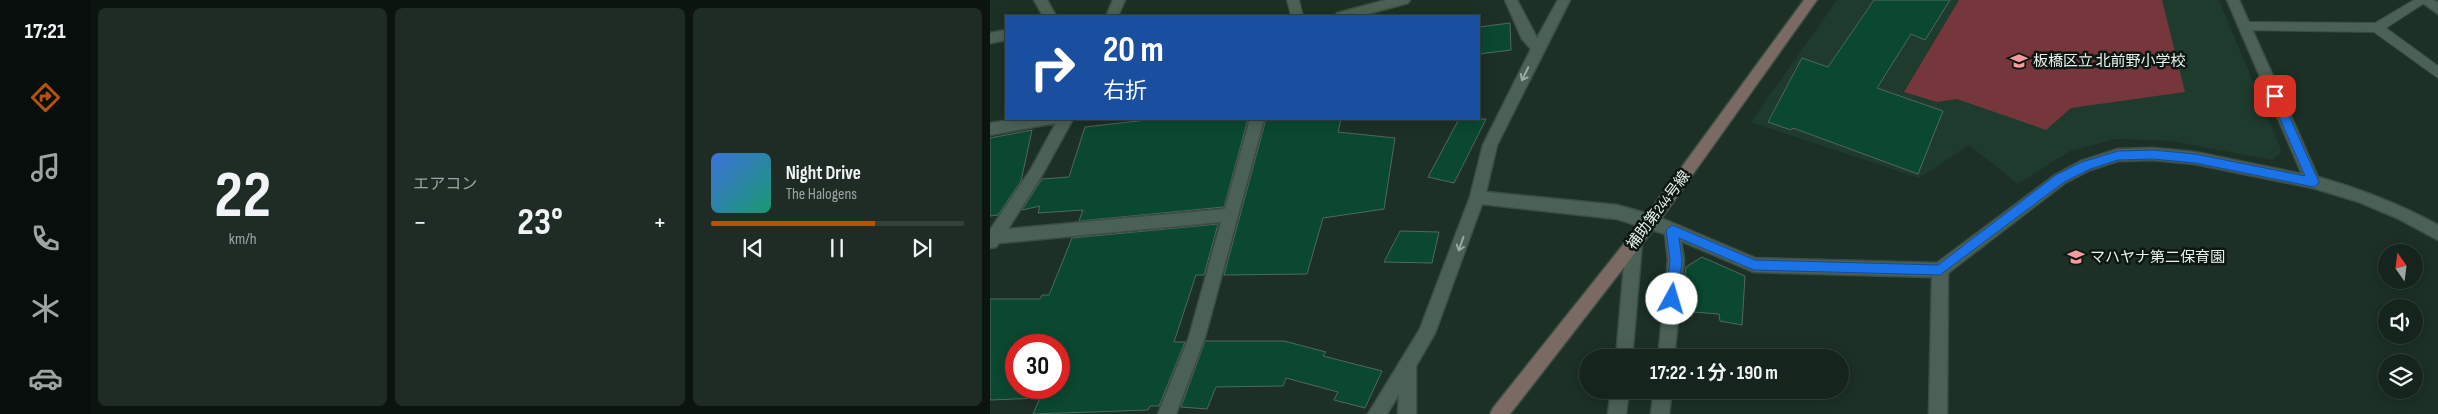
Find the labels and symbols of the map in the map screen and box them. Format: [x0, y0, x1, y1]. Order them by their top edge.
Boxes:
school or university icon: 板橋区立 北前野小学校 [2009, 51, 2029, 71]
place label: 板橋区立 北前野小学校 [2033, 52, 2185, 71]
one-way arrow [1520, 66, 1529, 81]
pin [2254, 75, 2296, 117]
street label: 補助第244号線 [1623, 167, 1694, 253]
one-way arrow [1456, 235, 1465, 251]
north arrow [2378, 244, 2422, 289]
school or university icon: マハヤナ第二保育園 [2066, 247, 2086, 267]
place label: マハヤナ第二保育園 [2090, 248, 2225, 267]
position arrow [1645, 272, 1697, 324]
speed limit sign: 30 [1005, 334, 1070, 399]

